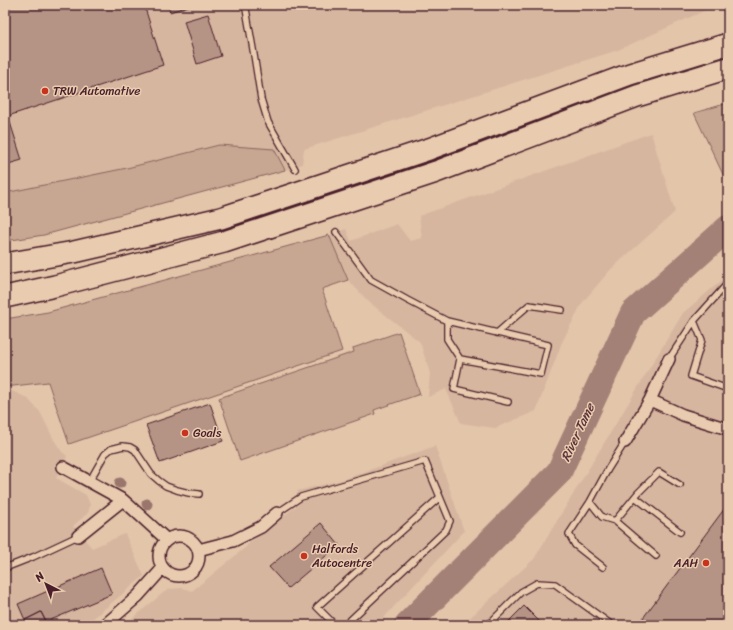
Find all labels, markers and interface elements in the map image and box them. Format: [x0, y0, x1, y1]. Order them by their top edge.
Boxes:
place label: TRW Automative [53, 80, 140, 102]
marker: TRW Automative [40, 86, 50, 96]
water label: River Tame [554, 398, 601, 465]
place label: Goals [193, 422, 222, 444]
marker: Goals [180, 428, 190, 438]
place label: Halfords Autocentre [311, 538, 372, 574]
marker: Halfords Autocentre [299, 551, 309, 561]
place label: AAH [673, 552, 699, 574]
marker: AAH [701, 558, 711, 568]
north arrow [26, 564, 66, 604]
text: N [30, 567, 49, 587]

